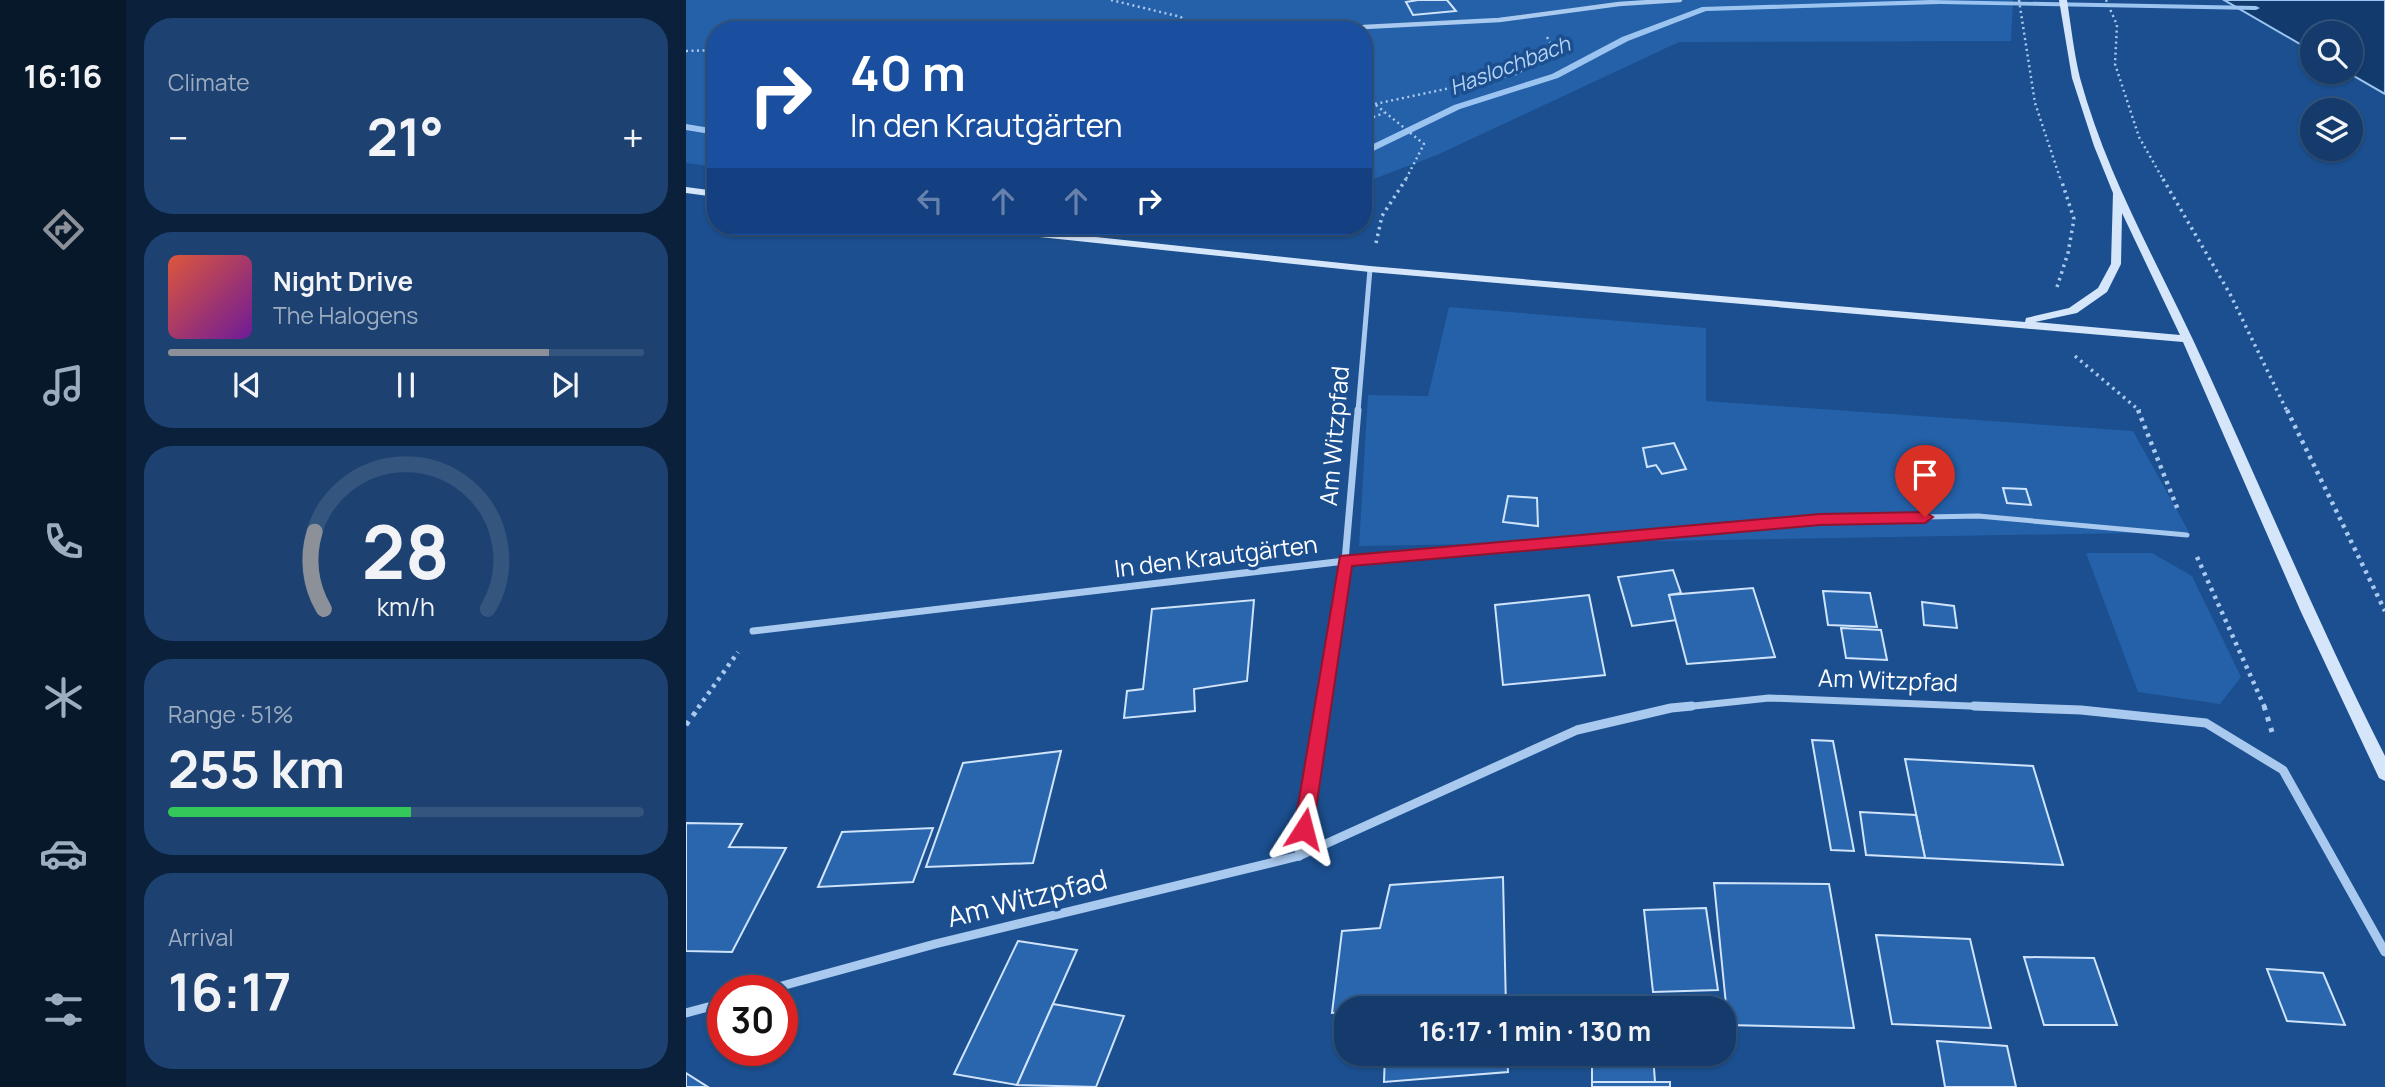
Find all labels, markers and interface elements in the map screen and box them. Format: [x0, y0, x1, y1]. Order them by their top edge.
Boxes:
map controls [2300, 21, 2363, 161]
button: search [2300, 21, 2363, 84]
water label: Haslochbach [1445, 29, 1575, 101]
text: 40 m [850, 39, 966, 106]
icon: right [735, 49, 826, 140]
text: 16:16 [24, 54, 102, 98]
text: Climate [168, 66, 250, 98]
button: layers [2300, 98, 2363, 161]
text: 21° [367, 101, 444, 172]
text: In den Krautgärten [850, 103, 1123, 147]
text: − [168, 111, 189, 163]
text: + [622, 111, 644, 163]
icon: left [911, 182, 949, 220]
icon: ahead [984, 182, 1022, 220]
icon: ahead [1057, 182, 1095, 220]
icon: right [1130, 182, 1168, 220]
icon: directions [39, 205, 88, 254]
text: Night Drive [273, 263, 413, 299]
text: The Halogens [273, 299, 418, 331]
icon: music [39, 361, 88, 410]
street label: Am Witzpfad [1311, 365, 1356, 507]
icon: previous [228, 366, 266, 404]
icon: pause [387, 366, 425, 404]
icon: next [546, 366, 584, 404]
pin [1895, 445, 1955, 517]
icon: arrive [1906, 456, 1944, 494]
text: 28 [362, 502, 450, 602]
icon: phone [39, 517, 88, 566]
street label: In den Krautgärten [1112, 527, 1319, 584]
text: km/h [377, 589, 435, 624]
street label: Am Witzpfad [1817, 661, 1959, 698]
icon: climate [39, 673, 88, 722]
text: Range · 51% [168, 698, 293, 730]
text: 255 km [168, 733, 345, 804]
position arrow [1267, 792, 1341, 866]
icon: car [39, 829, 88, 878]
street label: Am Witzpfad [943, 859, 1111, 935]
text: Arrival [168, 921, 234, 953]
text: 16:17 [168, 956, 291, 1027]
speed limit sign: 30 [707, 975, 798, 1066]
icon: filters [39, 985, 88, 1034]
text: 16:17 · 1 min · 130 m [1419, 1013, 1651, 1049]

